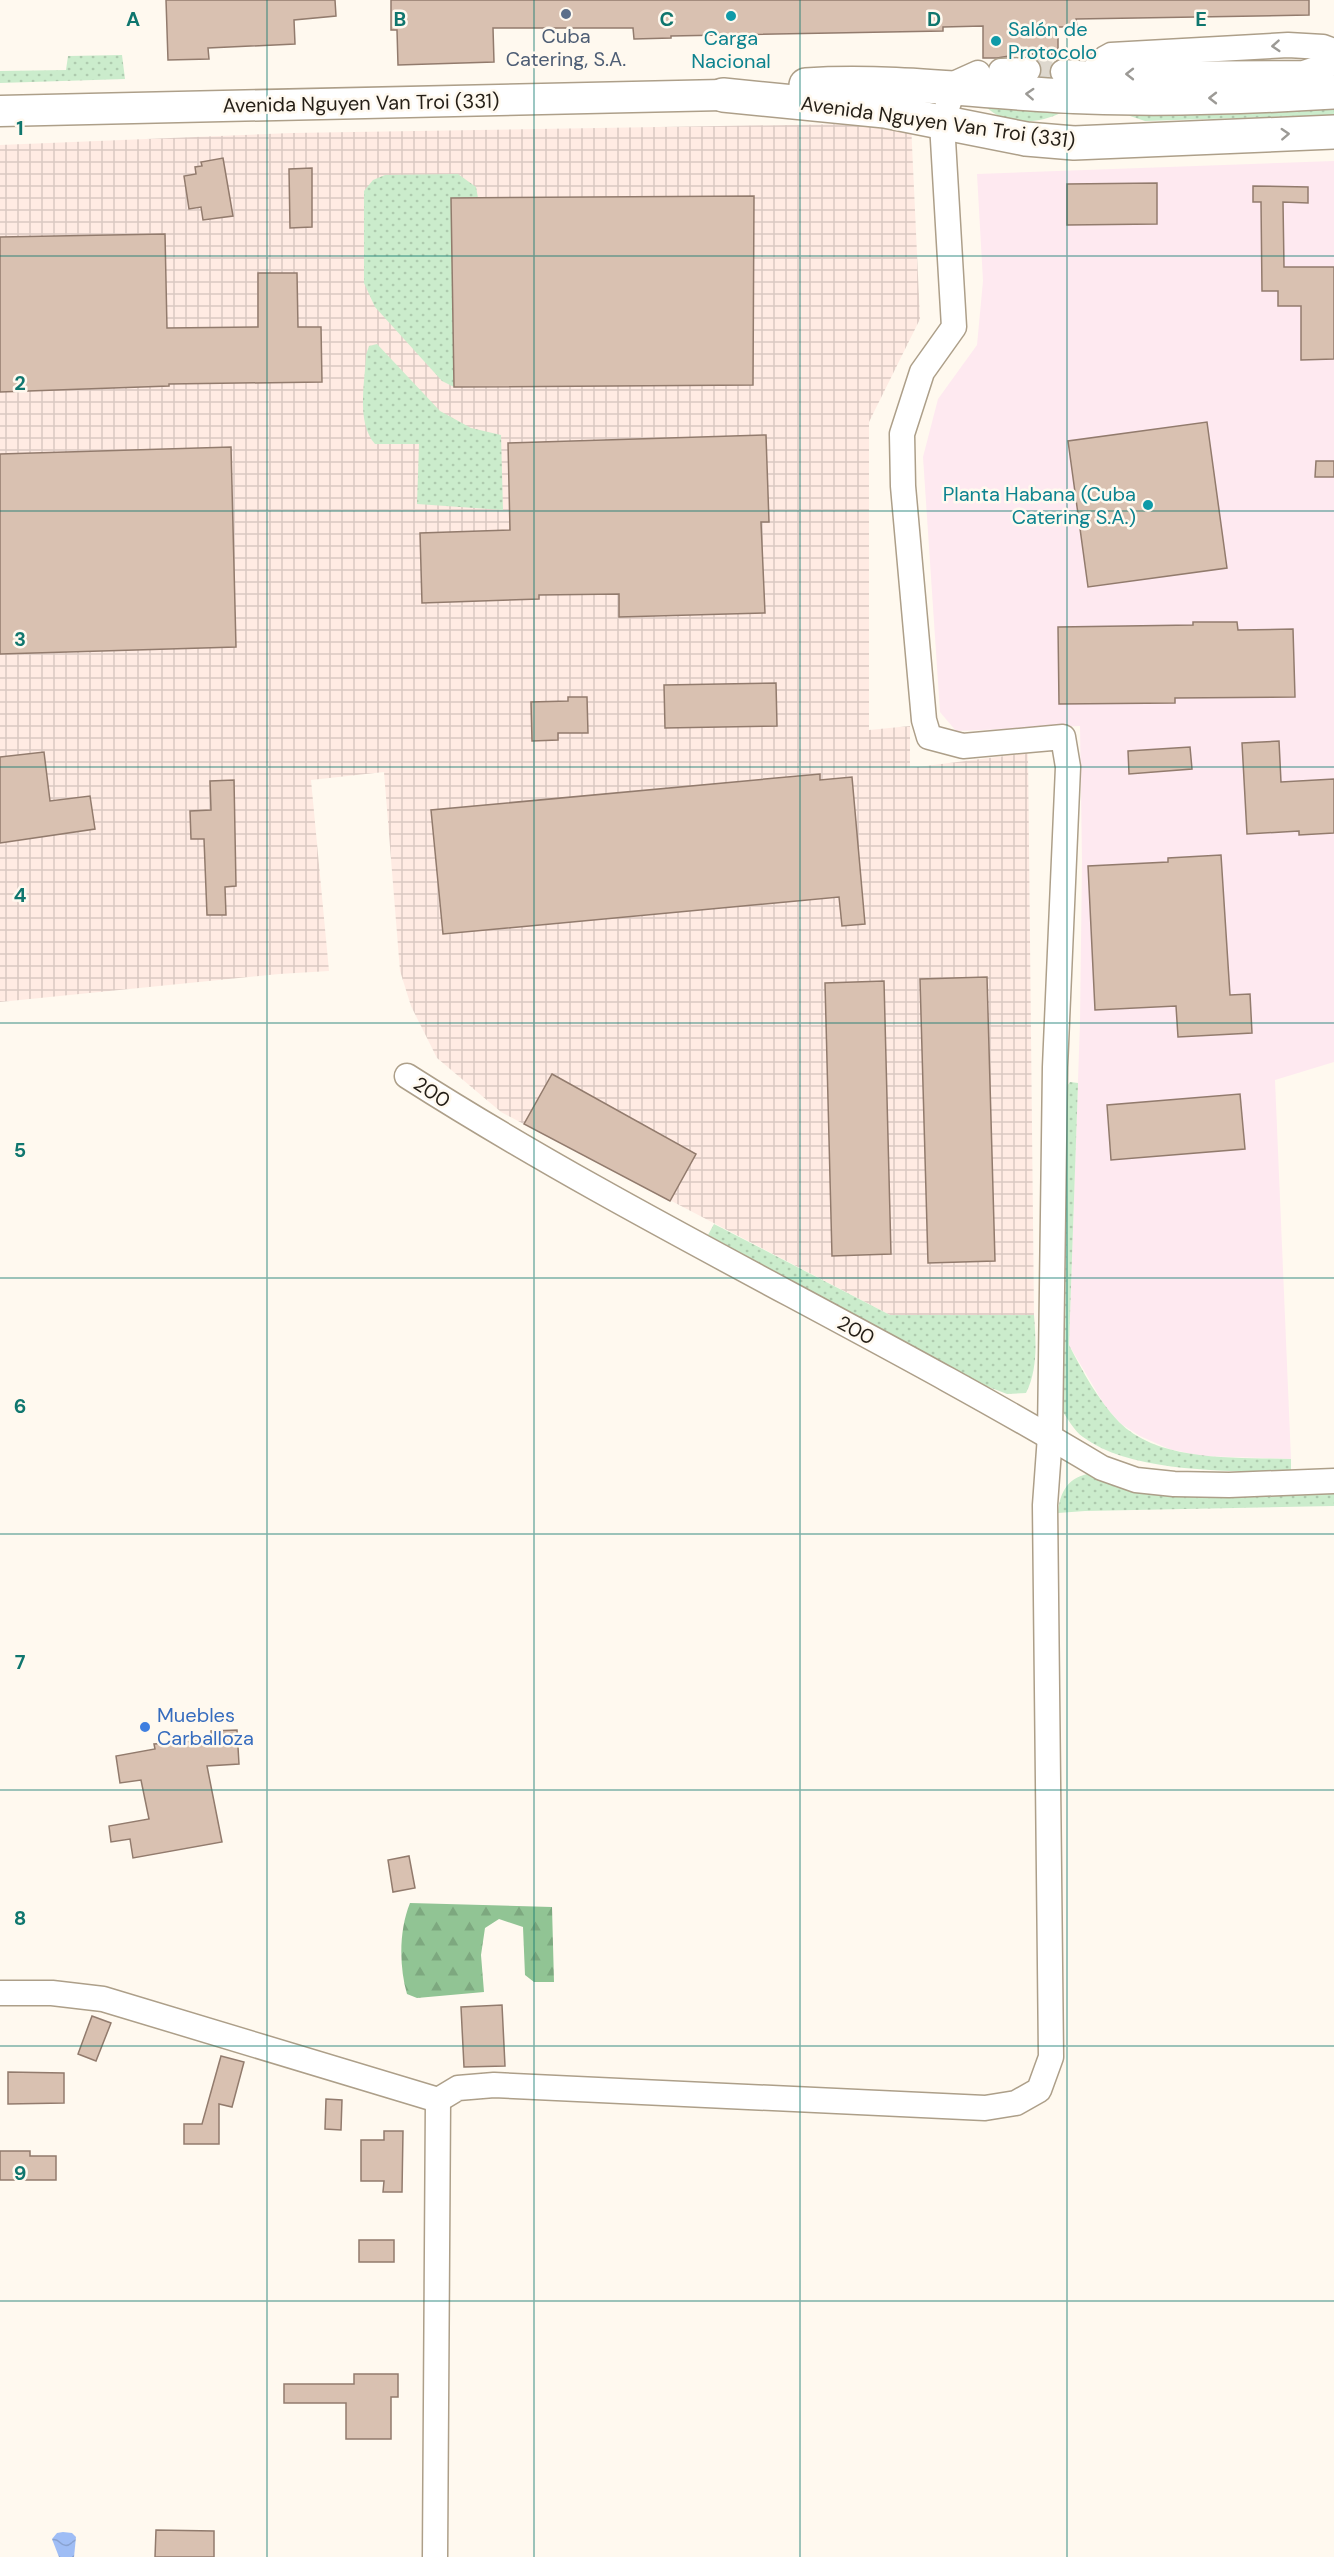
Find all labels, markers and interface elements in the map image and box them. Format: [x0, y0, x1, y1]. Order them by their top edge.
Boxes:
text: A [126, 6, 140, 32]
text: B [394, 6, 406, 32]
text: C [660, 6, 674, 32]
text: D [927, 6, 941, 32]
text: E [1195, 6, 1207, 32]
marker: Cuba Catering, S.A. [559, 7, 573, 21]
marker: Carga Nacional [724, 9, 738, 23]
place label: Salón de Protocolo [1008, 16, 1097, 65]
place label: Cuba Catering, S.A. [506, 23, 626, 72]
place label: Carga Nacional [691, 25, 771, 74]
marker: Salón de Protocolo [989, 34, 1003, 48]
one-way arrow [1272, 39, 1281, 52]
one-way arrow [1126, 68, 1135, 80]
street label: Avenida Nguyen Van Troi (331) [222, 88, 500, 118]
one-way arrow [1025, 88, 1034, 101]
street label: Avenida Nguyen Van Troi (331) [799, 90, 1077, 154]
one-way arrow [1208, 91, 1217, 104]
text: 1 [16, 115, 24, 141]
one-way arrow [1281, 128, 1290, 141]
text: 2 [14, 370, 26, 396]
place label: Planta Habana (Cuba Catering S.A.) [943, 481, 1136, 530]
marker: Planta Habana (Cuba Catering S.A.) [1141, 498, 1155, 512]
text: 3 [14, 626, 26, 652]
text: 4 [14, 882, 27, 908]
street label: 200 [409, 1071, 455, 1113]
text: 5 [14, 1137, 26, 1163]
street label: 200 [833, 1309, 879, 1351]
text: 6 [14, 1393, 26, 1419]
text: 7 [15, 1649, 26, 1675]
place label: Muebles Carballoza [157, 1702, 254, 1751]
marker: Muebles Carballoza [138, 1720, 152, 1734]
text: 8 [14, 1905, 26, 1931]
text: 9 [14, 2160, 26, 2186]

